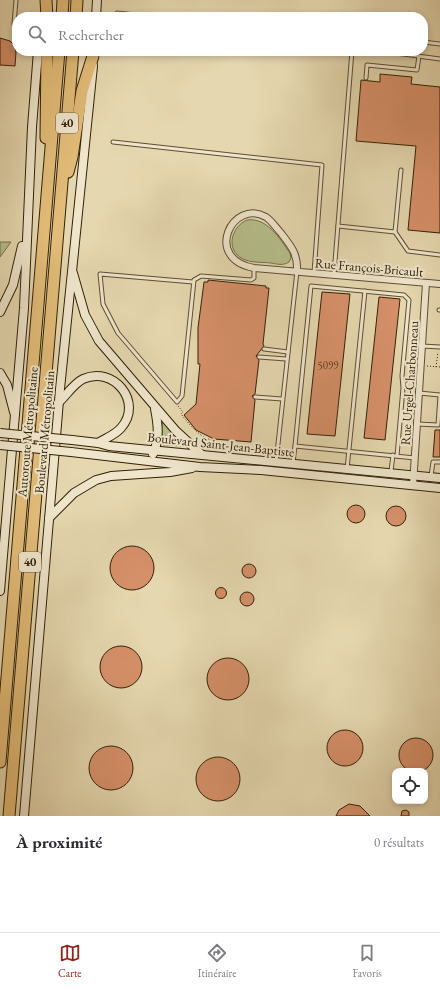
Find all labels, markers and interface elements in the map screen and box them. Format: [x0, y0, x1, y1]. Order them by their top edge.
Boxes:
search box [12, 12, 428, 56]
icon: search [26, 23, 48, 45]
text: Rechercher [58, 25, 124, 44]
road number: 40 [56, 113, 78, 133]
street label: Rue François-Bricault [314, 254, 424, 281]
street label: Rue Urgel-Charbonneau [397, 320, 422, 446]
house number: 5099 [317, 358, 339, 372]
street label: Autoroute Métropolitaine [13, 366, 42, 499]
street label: Boulevard Métropolitain [31, 370, 58, 494]
street label: Boulevard Saint-Jean-Baptiste [147, 428, 295, 461]
road number: 40 [19, 552, 41, 572]
map controls [392, 768, 428, 804]
button: locate [392, 768, 428, 804]
text: À proximité [16, 831, 102, 853]
text: 0 résultats [374, 834, 424, 851]
tab: Carte [58, 942, 82, 980]
tab: Itinéraire [198, 942, 236, 980]
tab: Favoris [353, 942, 382, 980]

